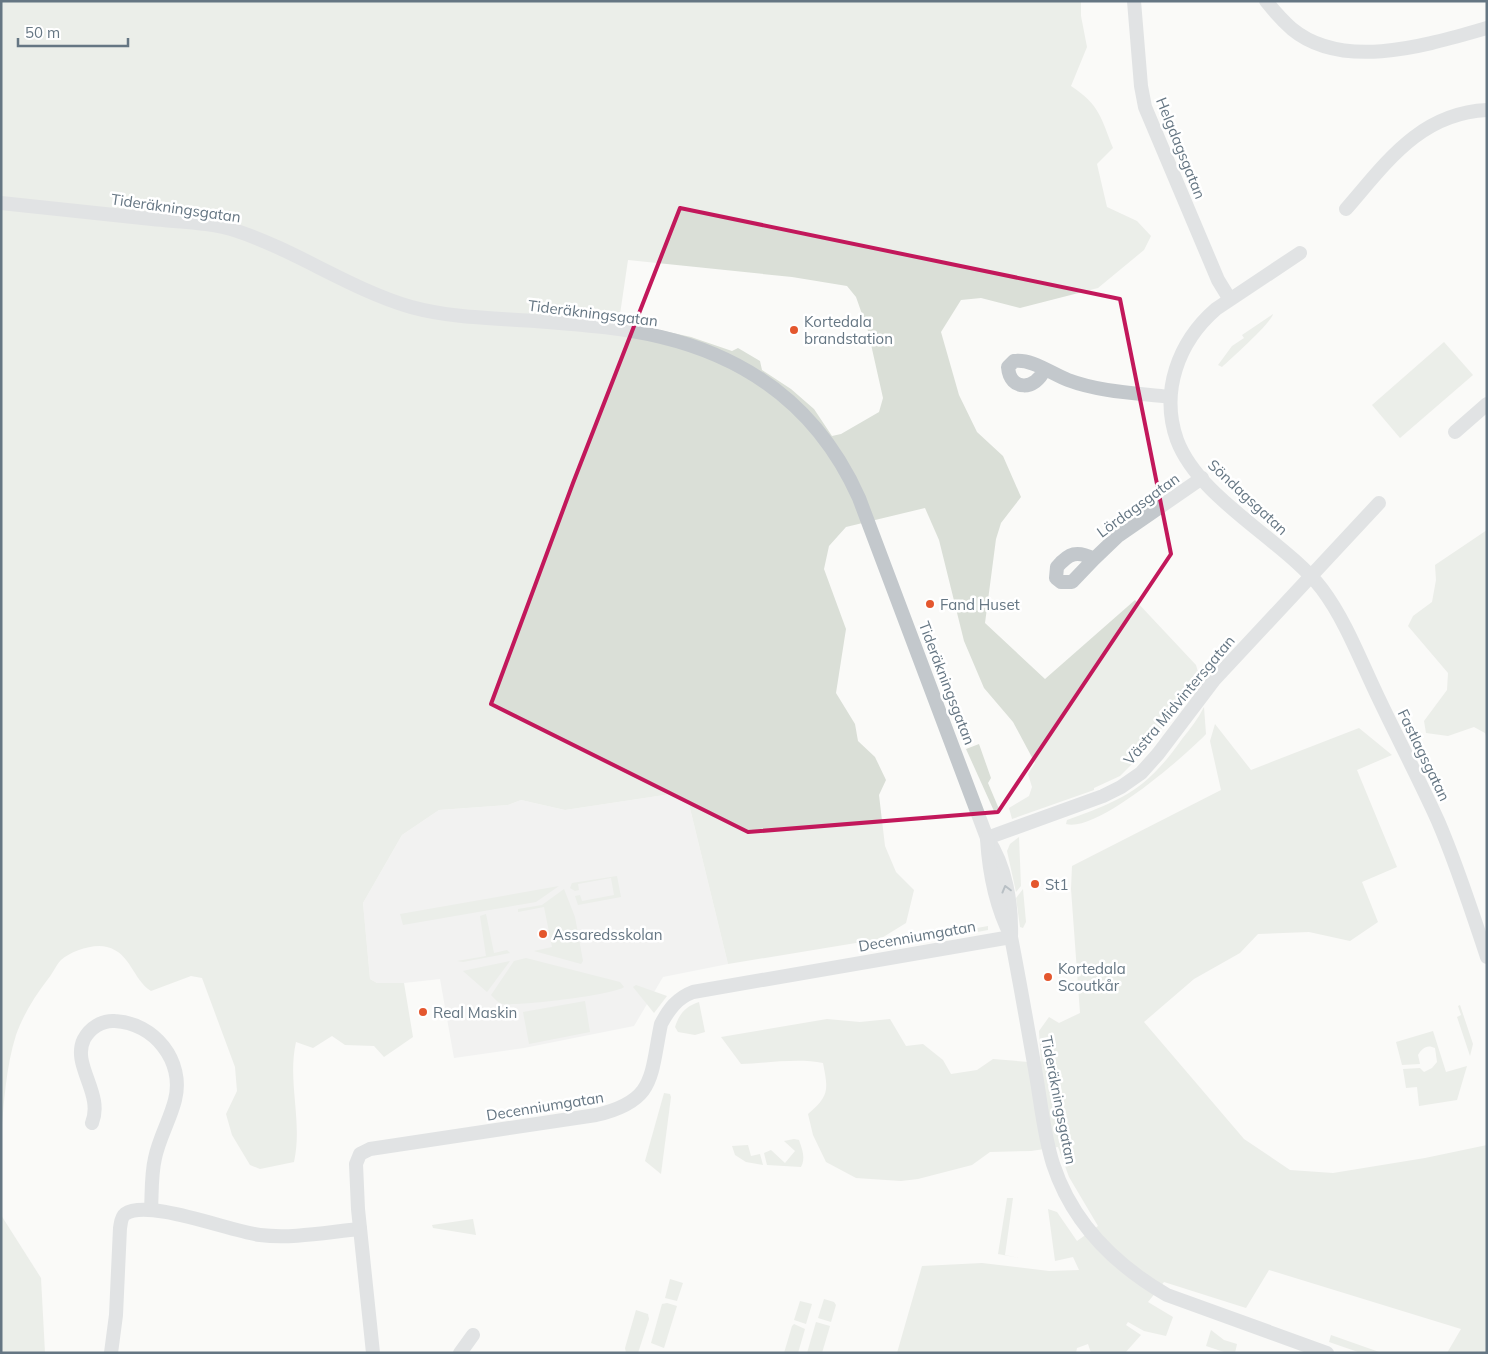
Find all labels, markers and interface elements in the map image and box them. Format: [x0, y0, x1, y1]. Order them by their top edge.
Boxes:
scale bar [18, 15, 128, 47]
text: 50 m [25, 23, 60, 42]
street label: Helgdagsgatan [1152, 94, 1210, 202]
street label: Tideräkningsgatan [110, 189, 242, 227]
street label: Tideräkningsgatan [527, 296, 659, 330]
place label: Kortedala brandstation [804, 312, 893, 348]
marker: Kortedala brandstation [788, 324, 800, 336]
street label: Söndagsgatan [1204, 455, 1292, 539]
street label: Lördagsgatan [1093, 469, 1183, 541]
place label: Fand Huset [940, 595, 1020, 614]
marker: Fand Huset [924, 598, 936, 610]
street label: Tideräkningsgatan [915, 619, 979, 747]
street label: Västra Midvintersgatan [1119, 631, 1239, 769]
street label: Fastlagsgatan [1394, 706, 1454, 804]
place label: St1 [1045, 875, 1069, 894]
marker: St1 [1029, 878, 1041, 890]
one-way arrow [1002, 885, 1012, 893]
street label: Decenniumgatan [857, 916, 977, 956]
place label: Assaredsskolan [553, 925, 663, 944]
marker: Assaredsskolan [537, 928, 549, 940]
place label: Kortedala Scoutkår [1058, 959, 1126, 995]
marker: Kortedala Scoutkår [1042, 971, 1054, 983]
place label: Real Maskin [433, 1003, 517, 1022]
marker: Real Maskin [417, 1006, 429, 1018]
street label: Tideräkningsgatan [1037, 1034, 1081, 1166]
street label: Decenniumgatan [485, 1087, 605, 1125]

